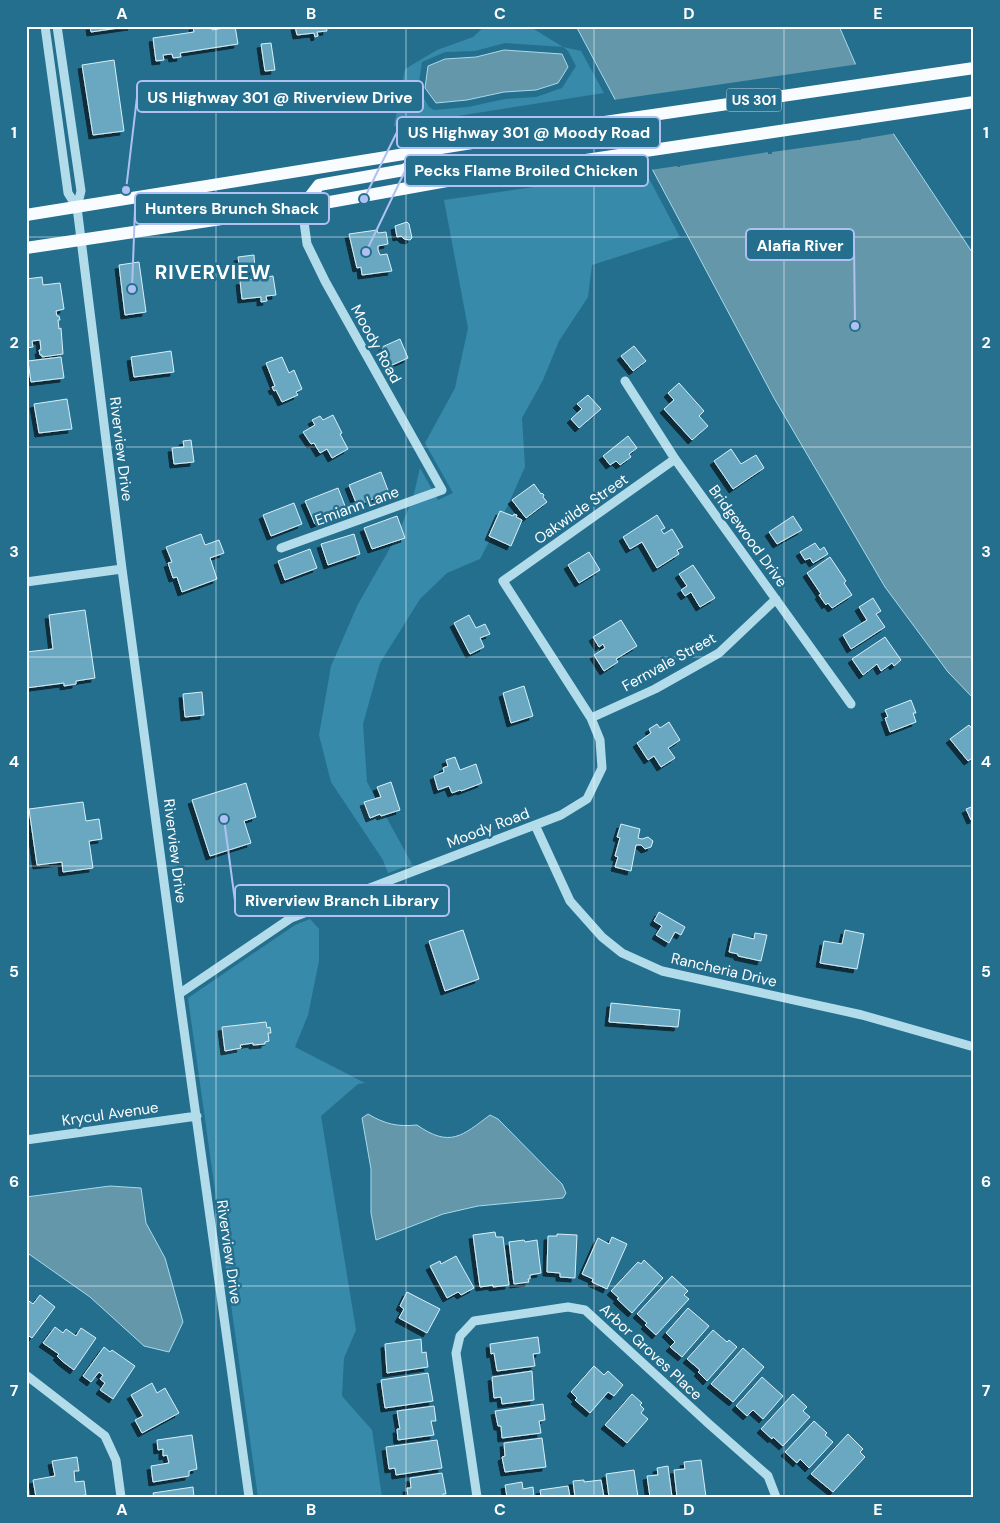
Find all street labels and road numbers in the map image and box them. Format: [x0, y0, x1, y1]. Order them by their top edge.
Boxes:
road number: US 301 [726, 88, 782, 112]
street label: Moody Road [346, 301, 406, 387]
street label: Riverview Drive [105, 396, 137, 502]
street label: Oakwilde Street [530, 469, 632, 549]
street label: Bridgewood Drive [704, 481, 792, 591]
street label: Emiann Lane [312, 482, 402, 530]
street label: Fernvale Street [619, 628, 720, 696]
street label: Riverview Drive [159, 798, 191, 904]
street label: Moody Road [444, 803, 532, 853]
street label: Rancheria Drive [669, 948, 779, 992]
street label: Krycul Avenue [60, 1097, 160, 1131]
street label: Riverview Drive [212, 1199, 246, 1305]
street label: Arbor Groves Place [595, 1299, 707, 1405]

